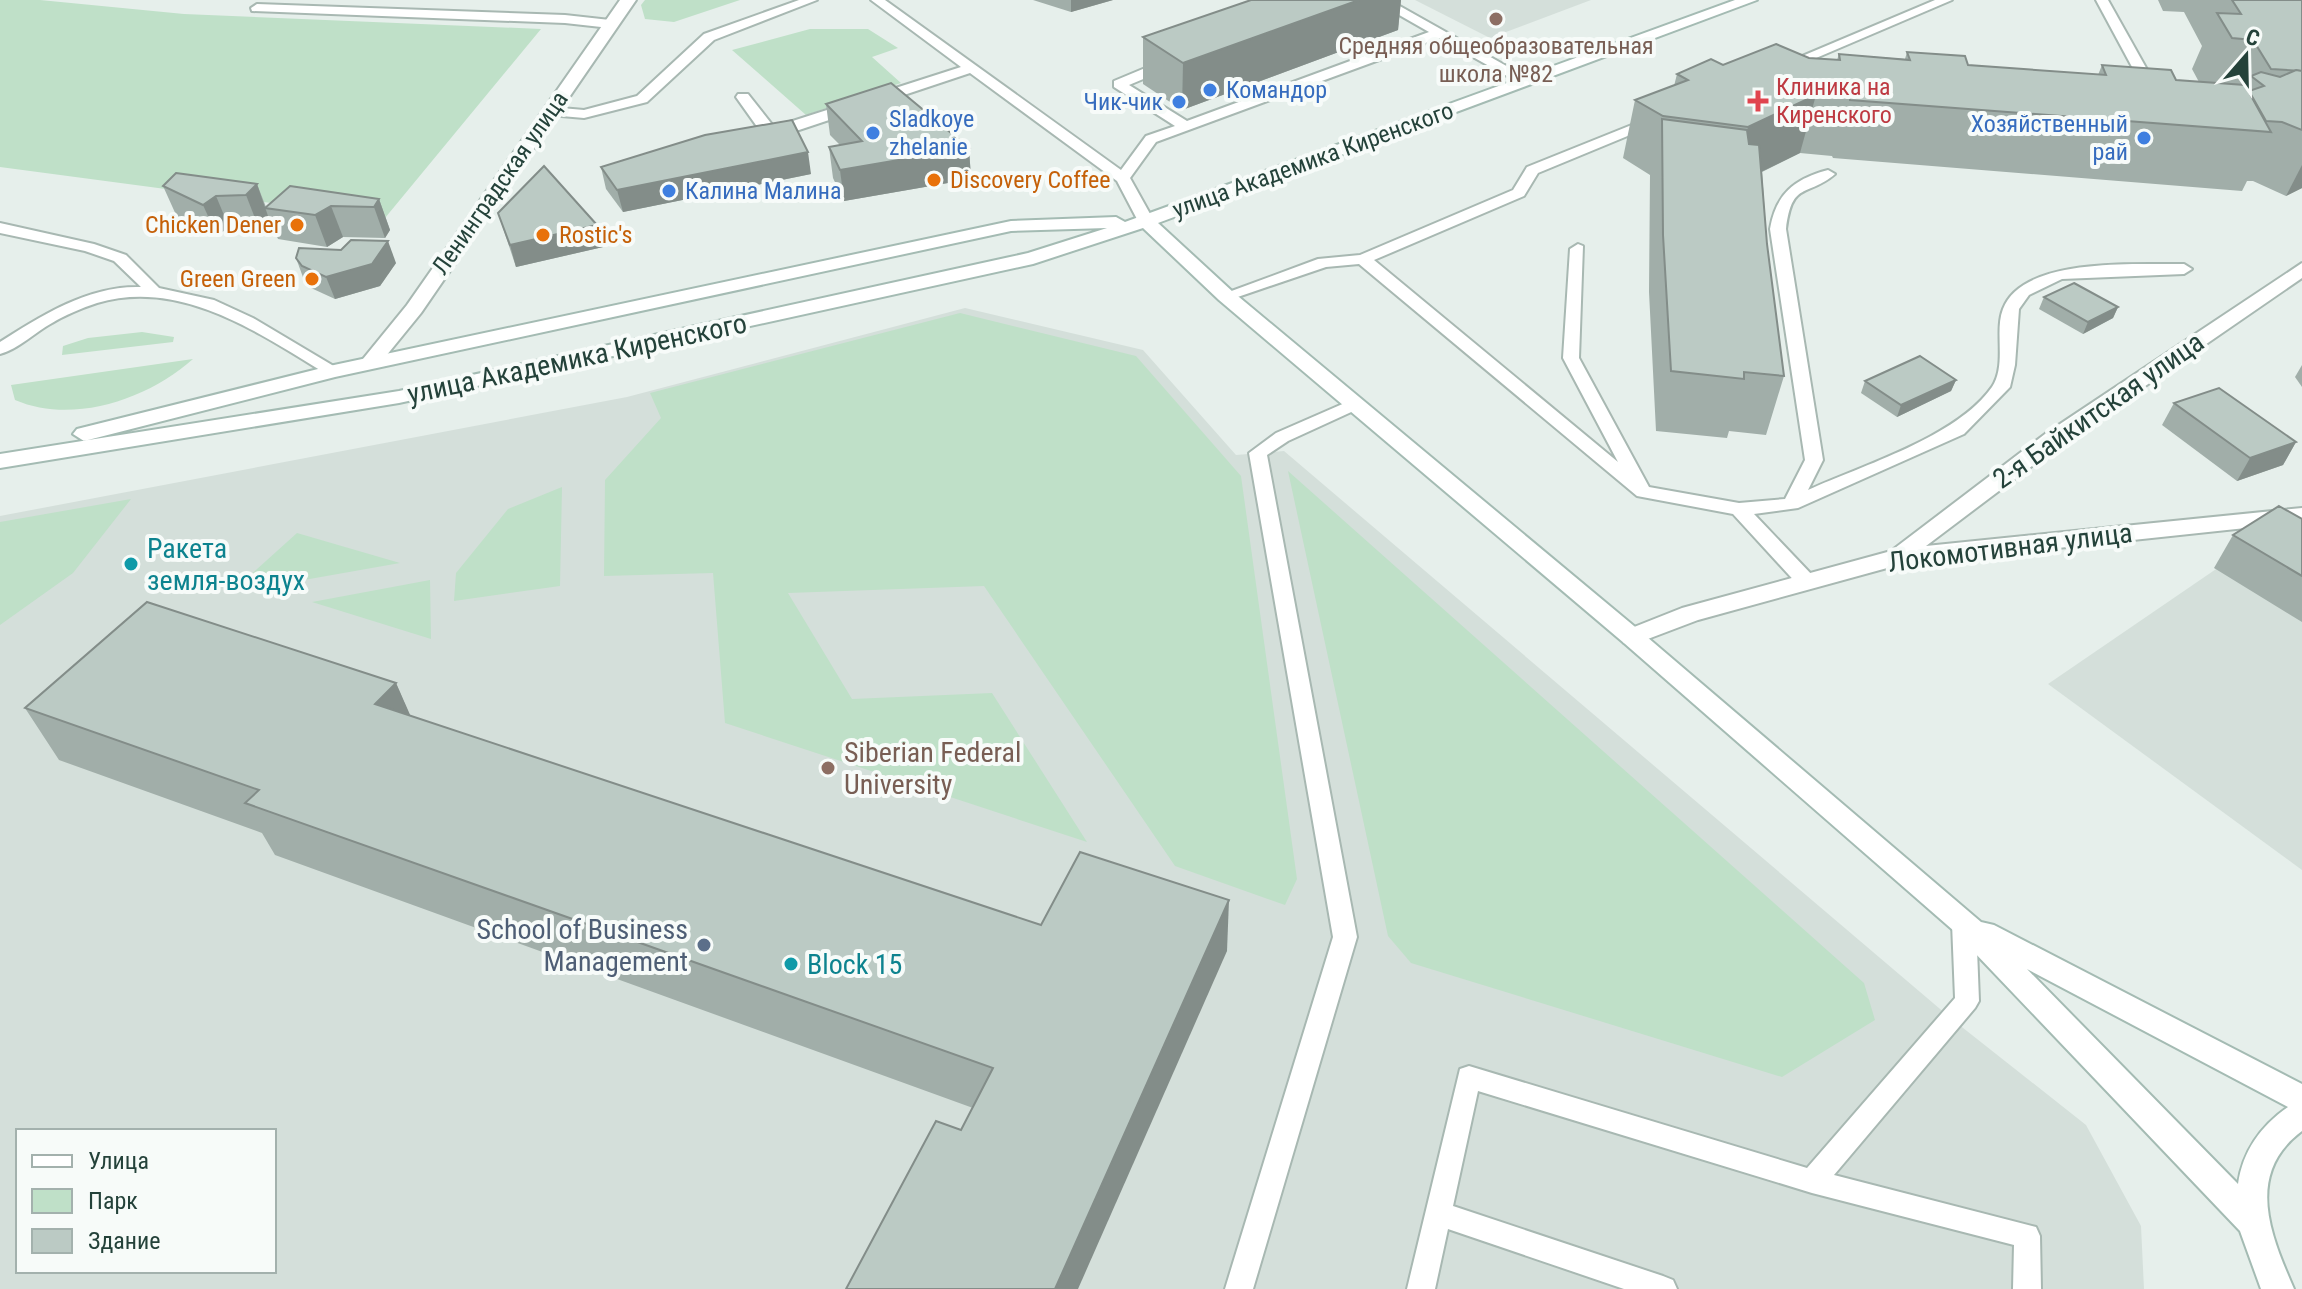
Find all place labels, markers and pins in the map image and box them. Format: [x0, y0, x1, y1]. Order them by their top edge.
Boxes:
marker: Средняя общеобразовательная школа №82 [1487, 10, 1505, 28]
place label: Средняя общеобразовательная школа №82 [1338, 32, 1654, 88]
place label: Клиника на Киренского [1776, 73, 1892, 129]
place label: Командор [1226, 76, 1327, 104]
marker: Командор [1201, 81, 1219, 99]
place label: Чик-чик [1084, 88, 1163, 116]
marker: Клиника на Киренского [1747, 90, 1769, 112]
marker: Чик-чик [1170, 93, 1188, 111]
place label: Sladkoye zhelanie [889, 105, 974, 161]
place label: Хозяйственный рай [1971, 110, 2128, 166]
marker: Sladkoye zhelanie [864, 124, 882, 142]
marker: Хозяйственный рай [2135, 129, 2153, 147]
place label: Discovery Coffee [950, 166, 1111, 194]
marker: Discovery Coffee [925, 171, 943, 189]
place label: Калина Малина [685, 177, 841, 205]
marker: Калина Малина [660, 182, 678, 200]
place label: Chicken Dener [145, 211, 281, 239]
marker: Chicken Dener [288, 216, 306, 234]
place label: Rostic's [559, 221, 633, 249]
marker: Rostic's [534, 226, 552, 244]
place label: Green Green [180, 265, 296, 293]
marker: Green Green [303, 270, 321, 288]
place label: Ракета земля-воздух [147, 532, 305, 597]
marker: Ракета земля-воздух [122, 555, 140, 573]
place label: Siberian Federal University [844, 736, 1021, 801]
marker: Siberian Federal University [819, 759, 837, 777]
place label: School of Business Management [476, 913, 688, 978]
marker: School of Business Management [695, 936, 713, 954]
place label: Block 15 [807, 948, 902, 981]
marker: Block 15 [782, 955, 800, 973]

